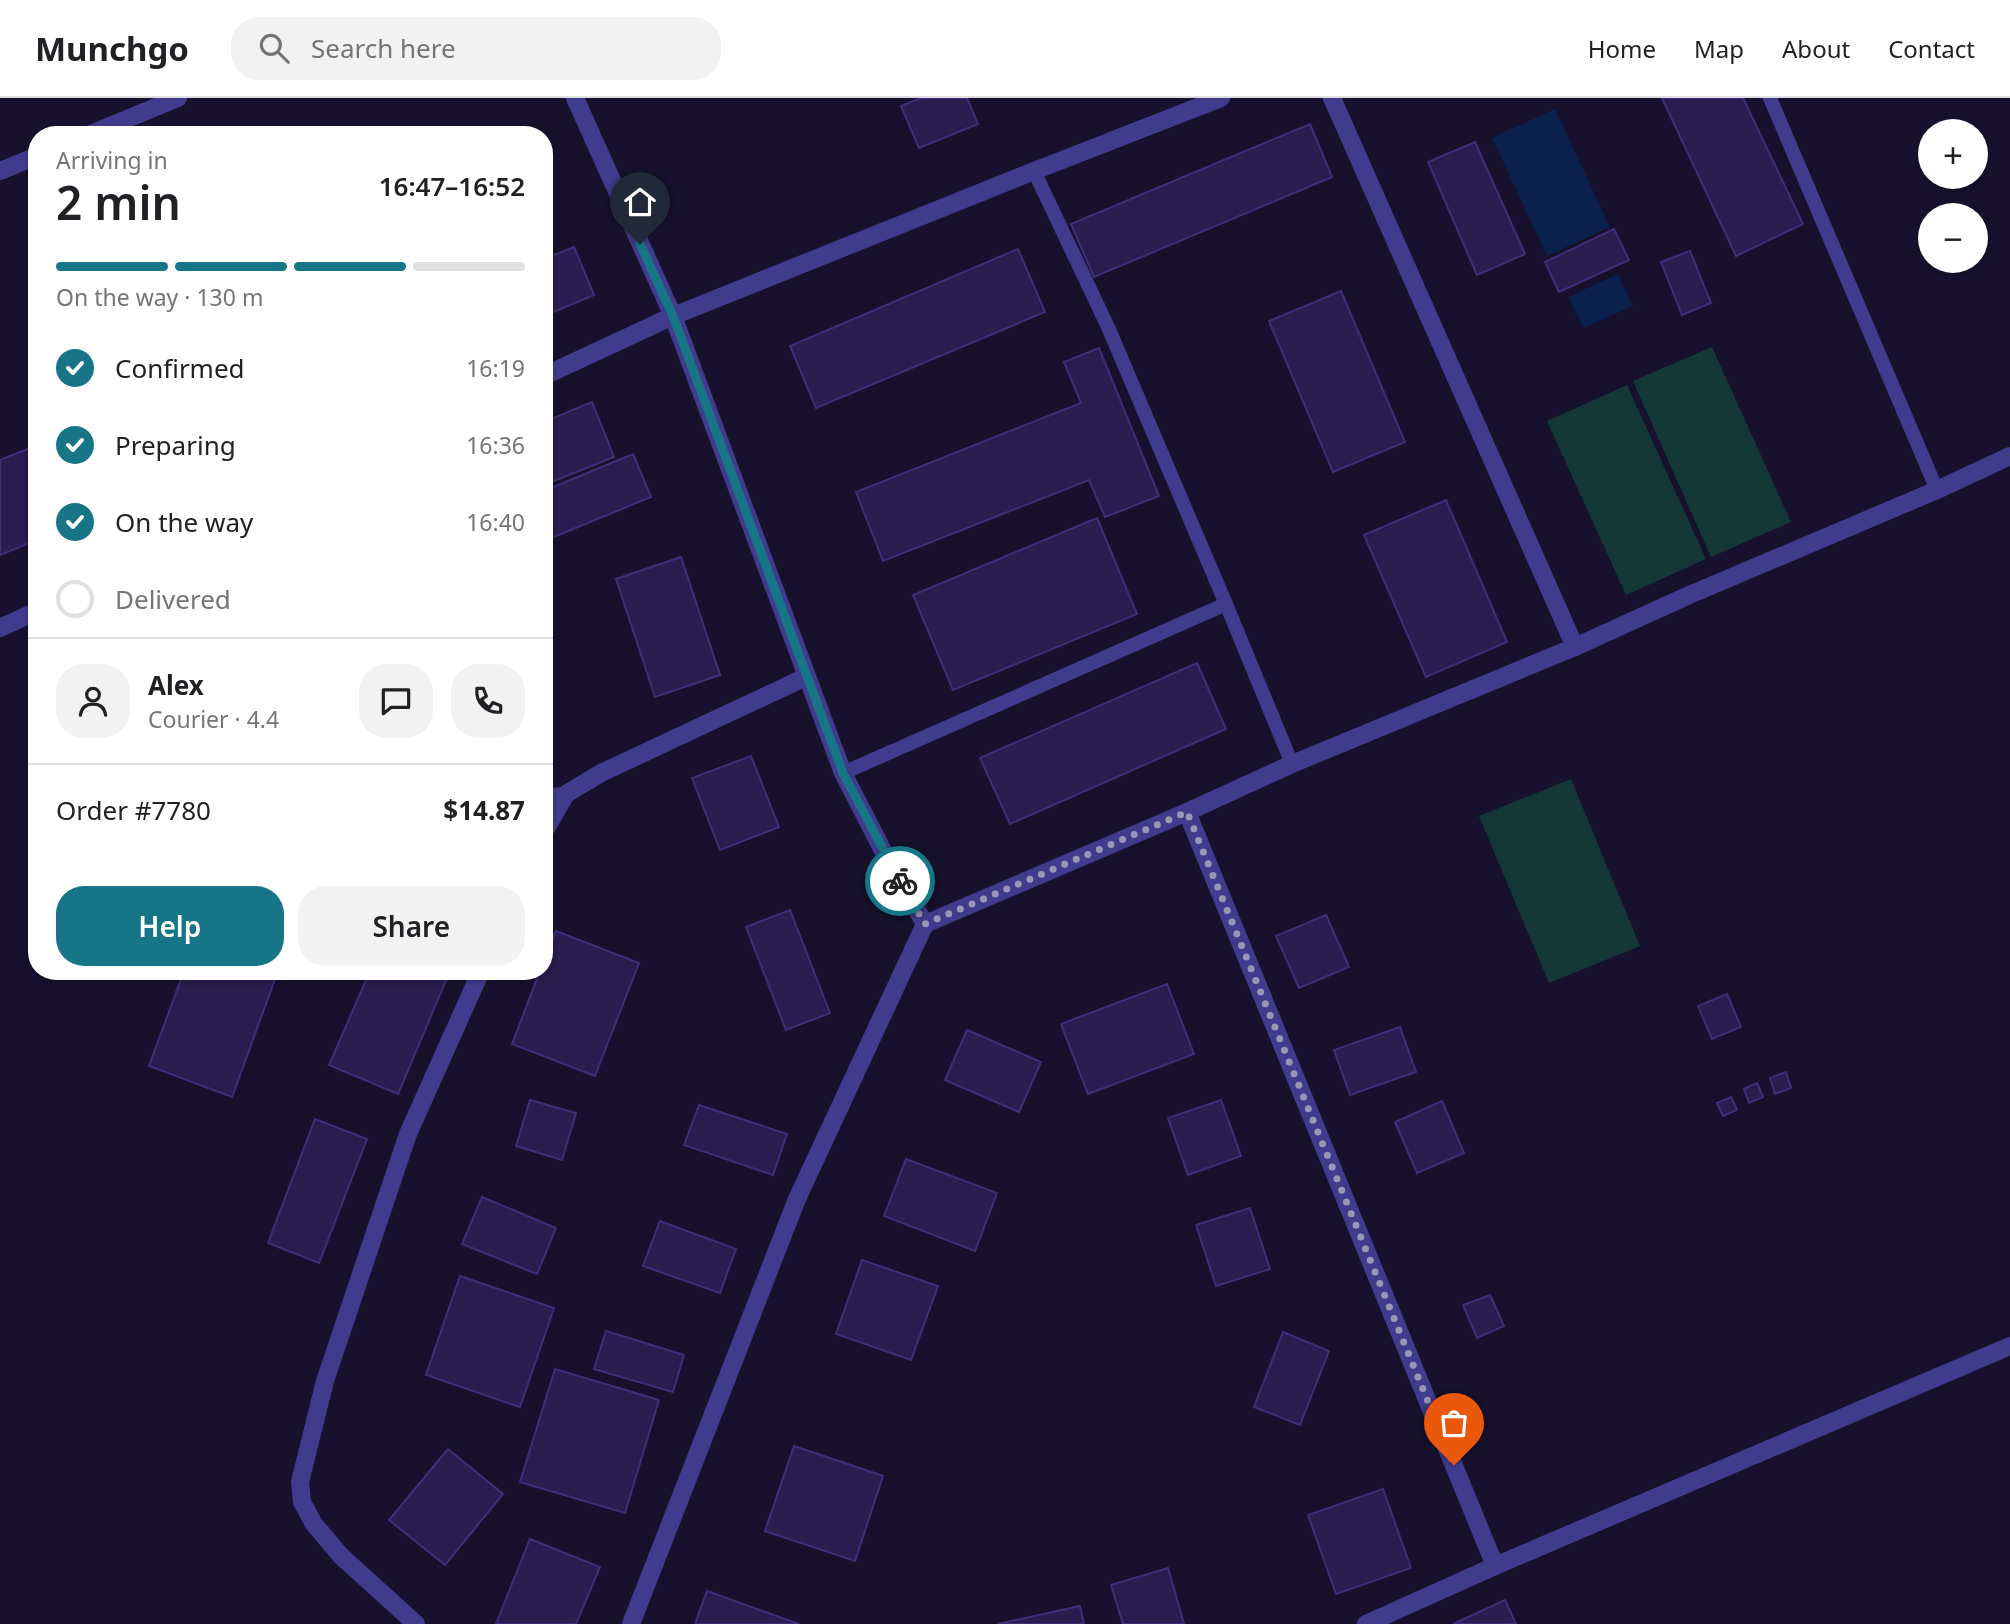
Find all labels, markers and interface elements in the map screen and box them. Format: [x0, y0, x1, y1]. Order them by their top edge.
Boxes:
search box [231, 17, 721, 80]
text: Munchgo [35, 26, 189, 71]
icon: search [255, 29, 293, 67]
text: Search here [311, 30, 456, 66]
text: Home [1588, 32, 1656, 65]
text: Map [1694, 32, 1744, 65]
text: About [1782, 32, 1850, 65]
text: Contact [1888, 32, 1975, 65]
map controls [1918, 119, 1988, 273]
button: + [1918, 119, 1988, 189]
text: Arriving in [56, 144, 168, 176]
text: 16:47–16:52 [379, 168, 525, 204]
text: 2 min [56, 171, 181, 233]
pin [610, 172, 670, 244]
icon: home [621, 183, 659, 221]
button: − [1918, 203, 1988, 273]
text: On the way · 130 m [56, 281, 263, 313]
icon: check [56, 349, 94, 387]
text: Confirmed [115, 350, 245, 386]
text: 16:19 [466, 352, 525, 384]
icon: check [56, 426, 94, 464]
text: Preparing [115, 427, 236, 463]
text: 16:36 [466, 429, 525, 461]
icon: check [56, 503, 94, 541]
text: On the way [115, 504, 253, 540]
text: 16:40 [466, 506, 525, 538]
text: Delivered [115, 581, 231, 617]
button: person [56, 664, 130, 738]
button: chat [359, 664, 433, 738]
button: phone [451, 664, 525, 738]
text: Alex [148, 667, 204, 703]
text: Courier · 4.4 [148, 703, 279, 735]
text: Order #7780 [56, 792, 211, 828]
text: $14.87 [443, 792, 525, 828]
courier [865, 846, 935, 916]
icon: bike [881, 862, 919, 900]
button: Help [56, 886, 284, 966]
button: Share [298, 886, 525, 966]
pin [1424, 1393, 1484, 1465]
icon: bag [1435, 1404, 1473, 1442]

